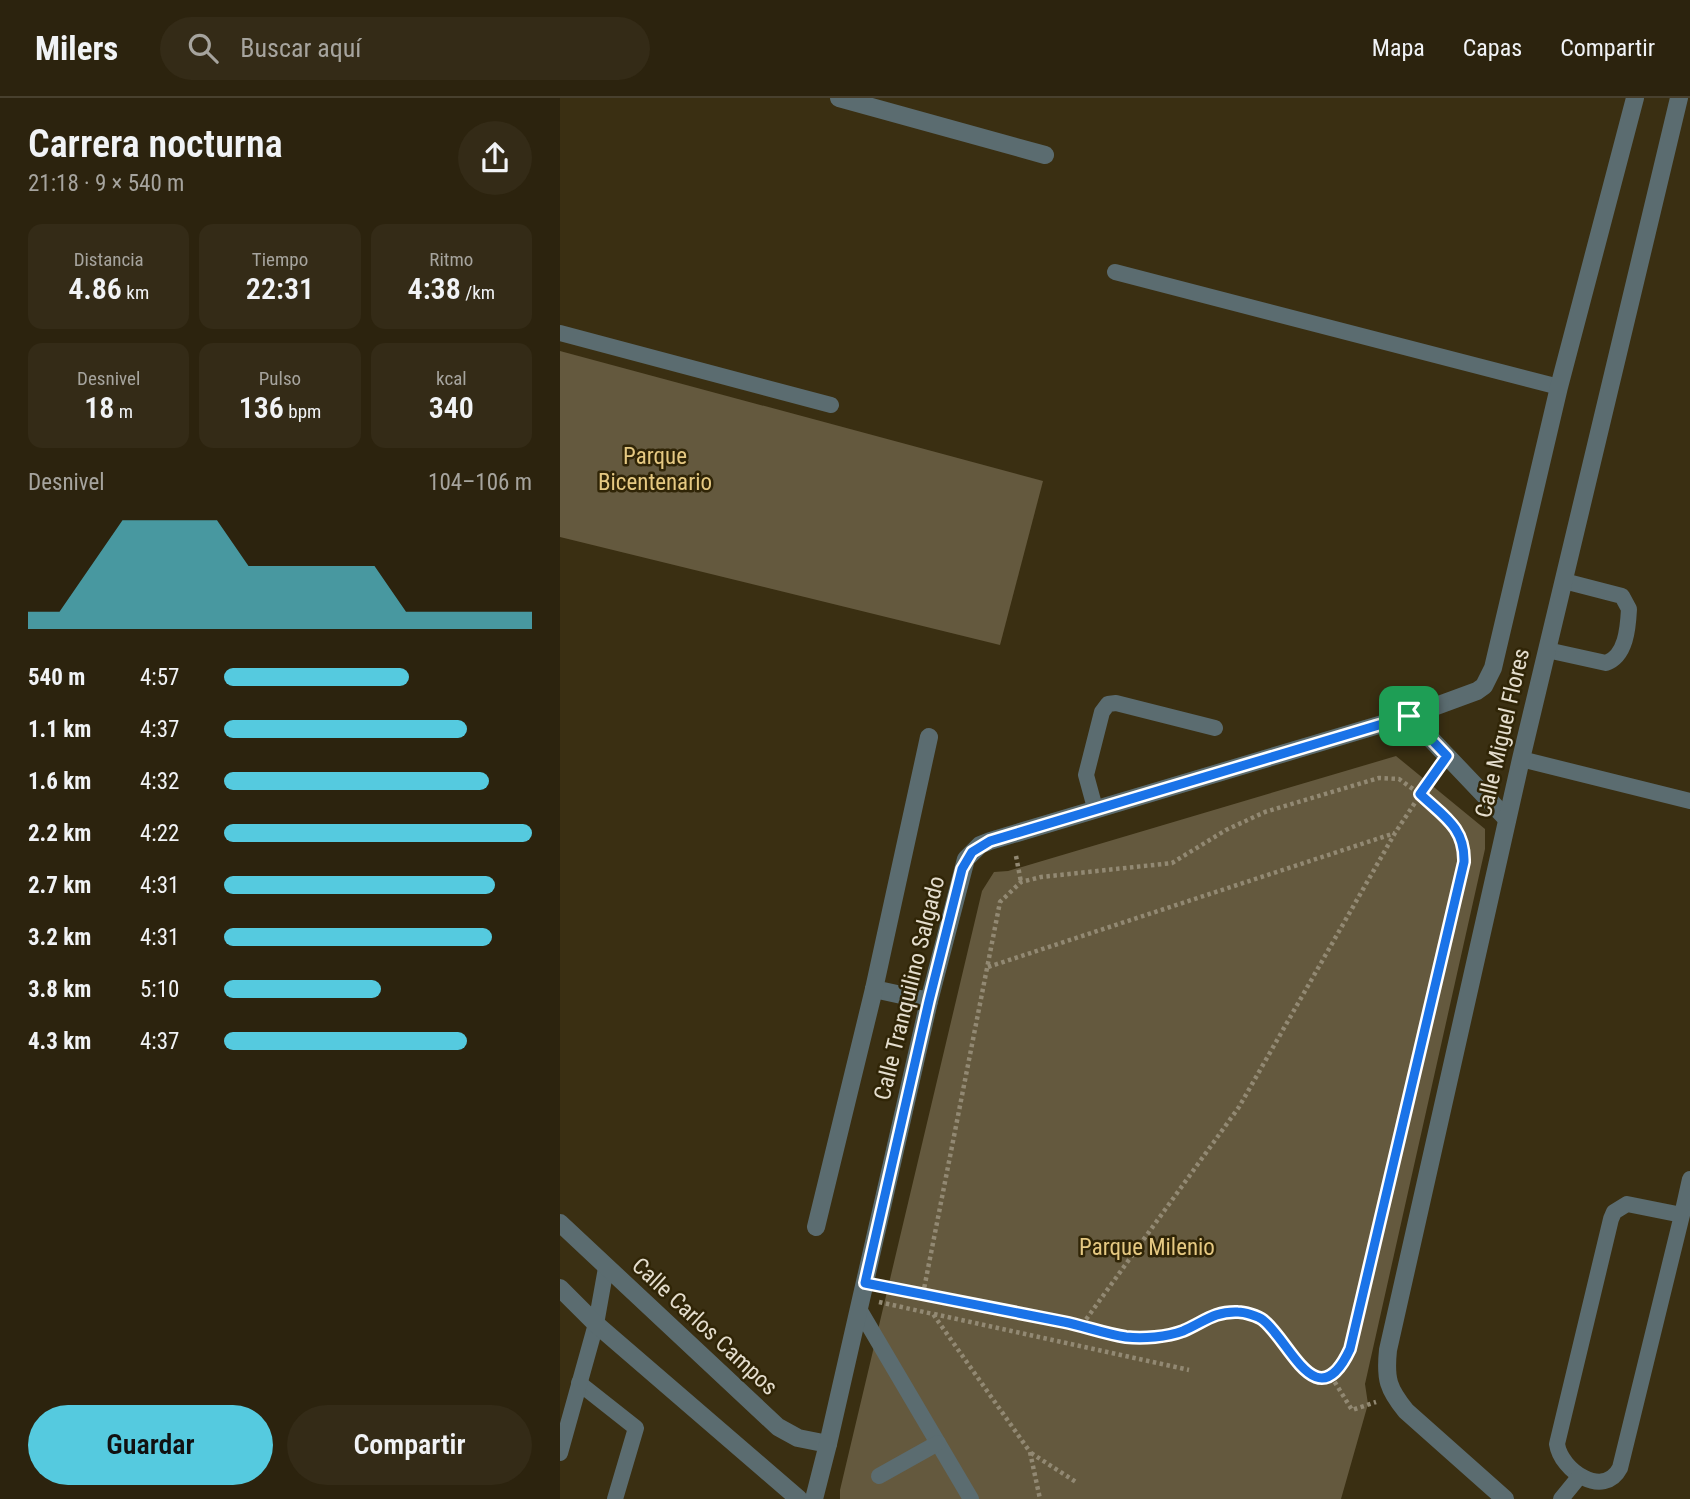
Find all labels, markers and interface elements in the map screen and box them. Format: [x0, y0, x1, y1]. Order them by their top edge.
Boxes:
search box [160, 17, 650, 80]
text: Milers [35, 29, 118, 68]
icon: search [184, 29, 222, 67]
text: Buscar aquí [240, 33, 362, 63]
text: Mapa [1372, 34, 1425, 62]
text: Capas [1463, 34, 1522, 62]
text: Compartir [1560, 34, 1655, 62]
button: share [458, 121, 532, 195]
text: Carrera nocturna [28, 122, 283, 166]
text: 21:18 · 9 × 540 m [28, 170, 184, 197]
text: Distancia [74, 248, 144, 271]
text: Tiempo [252, 248, 308, 271]
text: Ritmo [429, 248, 473, 271]
text: 4.86 [68, 271, 122, 306]
text: 22:31 [246, 271, 314, 306]
text: 4:38 [408, 271, 461, 306]
text: km [122, 281, 149, 304]
text: /km [461, 281, 495, 304]
text: Desnivel [77, 367, 140, 390]
text: Pulso [259, 367, 301, 390]
text: kcal [436, 367, 467, 390]
text: 18 [84, 390, 114, 425]
text: 136 [239, 390, 284, 425]
text: 340 [429, 390, 474, 425]
text: m [114, 400, 133, 423]
text: bpm [284, 400, 321, 423]
park label: Parque Bicentenario [598, 443, 712, 496]
text: Desnivel [28, 469, 105, 496]
text: 104–106 m [428, 469, 532, 496]
street label: Calle Miguel Flores [1470, 646, 1535, 820]
text: 540 m [28, 664, 85, 691]
text: 4:57 [140, 664, 179, 691]
pin [1379, 686, 1439, 746]
icon: arrive [1390, 697, 1428, 735]
text: 1.1 km [28, 716, 91, 743]
text: 4:37 [140, 716, 179, 743]
text: 1.6 km [28, 768, 91, 795]
text: 4:32 [140, 768, 179, 795]
text: 2.2 km [28, 820, 91, 847]
text: 4:22 [140, 820, 179, 847]
text: 2.7 km [28, 872, 91, 899]
text: 4:31 [140, 872, 179, 899]
street label: Calle Tranquilino Salgado [869, 873, 950, 1103]
text: 3.2 km [28, 924, 91, 951]
text: 4:31 [140, 924, 179, 951]
text: 3.8 km [28, 976, 91, 1003]
text: 5:10 [140, 976, 179, 1003]
text: 4.3 km [28, 1028, 91, 1055]
text: 4:37 [140, 1028, 179, 1055]
park label: Parque Milenio [1079, 1234, 1215, 1261]
street label: Calle Carlos Campos [626, 1252, 783, 1401]
button: Guardar [28, 1405, 273, 1485]
button: Compartir [287, 1405, 532, 1485]

